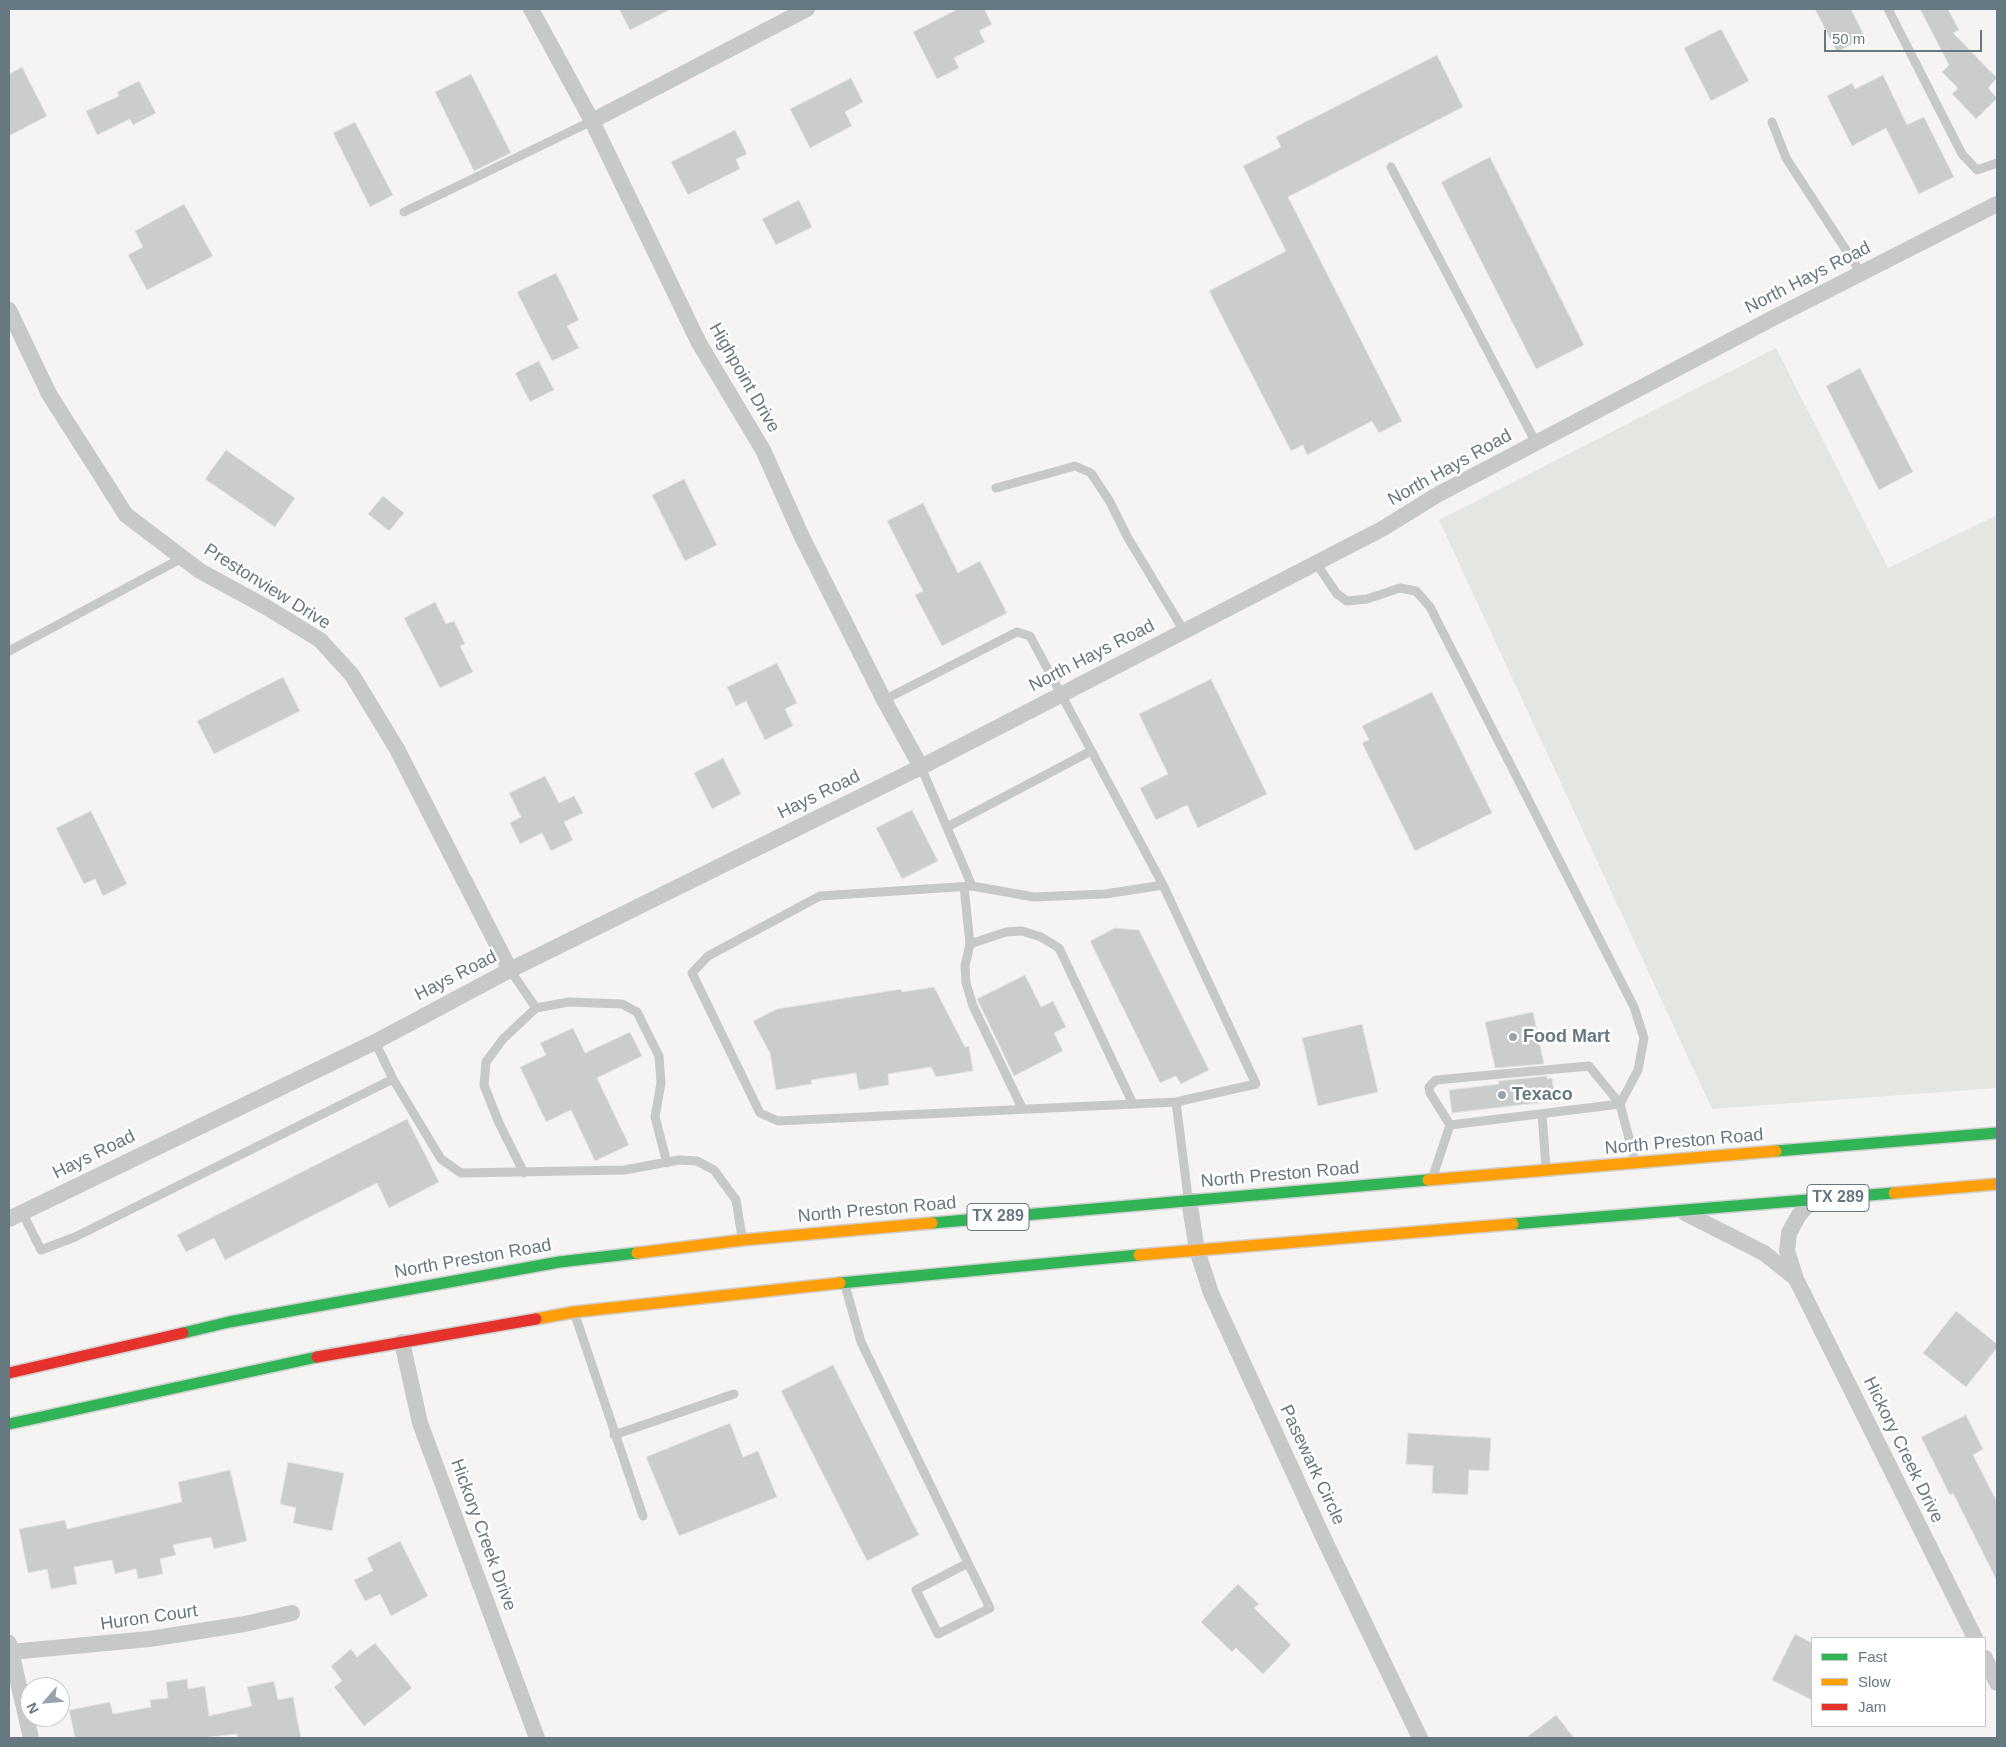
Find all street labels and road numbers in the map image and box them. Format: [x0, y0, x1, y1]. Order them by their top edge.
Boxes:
street label: North Hays Road [1742, 237, 1874, 319]
street label: Highpoint Drive [704, 319, 784, 437]
street label: North Hays Road [1384, 425, 1516, 511]
street label: Prestonview Drive [200, 539, 334, 635]
street label: North Hays Road [1026, 615, 1158, 697]
street label: Hays Road [774, 766, 864, 824]
street label: Hays Road [411, 946, 501, 1006]
street label: North Preston Road [1604, 1124, 1764, 1160]
street label: Hays Road [49, 1126, 139, 1184]
street label: North Preston Road [1200, 1157, 1360, 1193]
road number: TX 289 [1807, 1184, 1869, 1212]
street label: North Preston Road [797, 1192, 957, 1228]
road number: TX 289 [967, 1204, 1029, 1230]
street label: North Preston Road [393, 1235, 553, 1283]
street label: Hickory Creek Drive [1858, 1373, 1948, 1527]
street label: Pasewark Circle [1275, 1402, 1349, 1528]
street label: Hickory Creek Drive [445, 1456, 521, 1614]
street label: Huron Court [99, 1600, 199, 1636]

